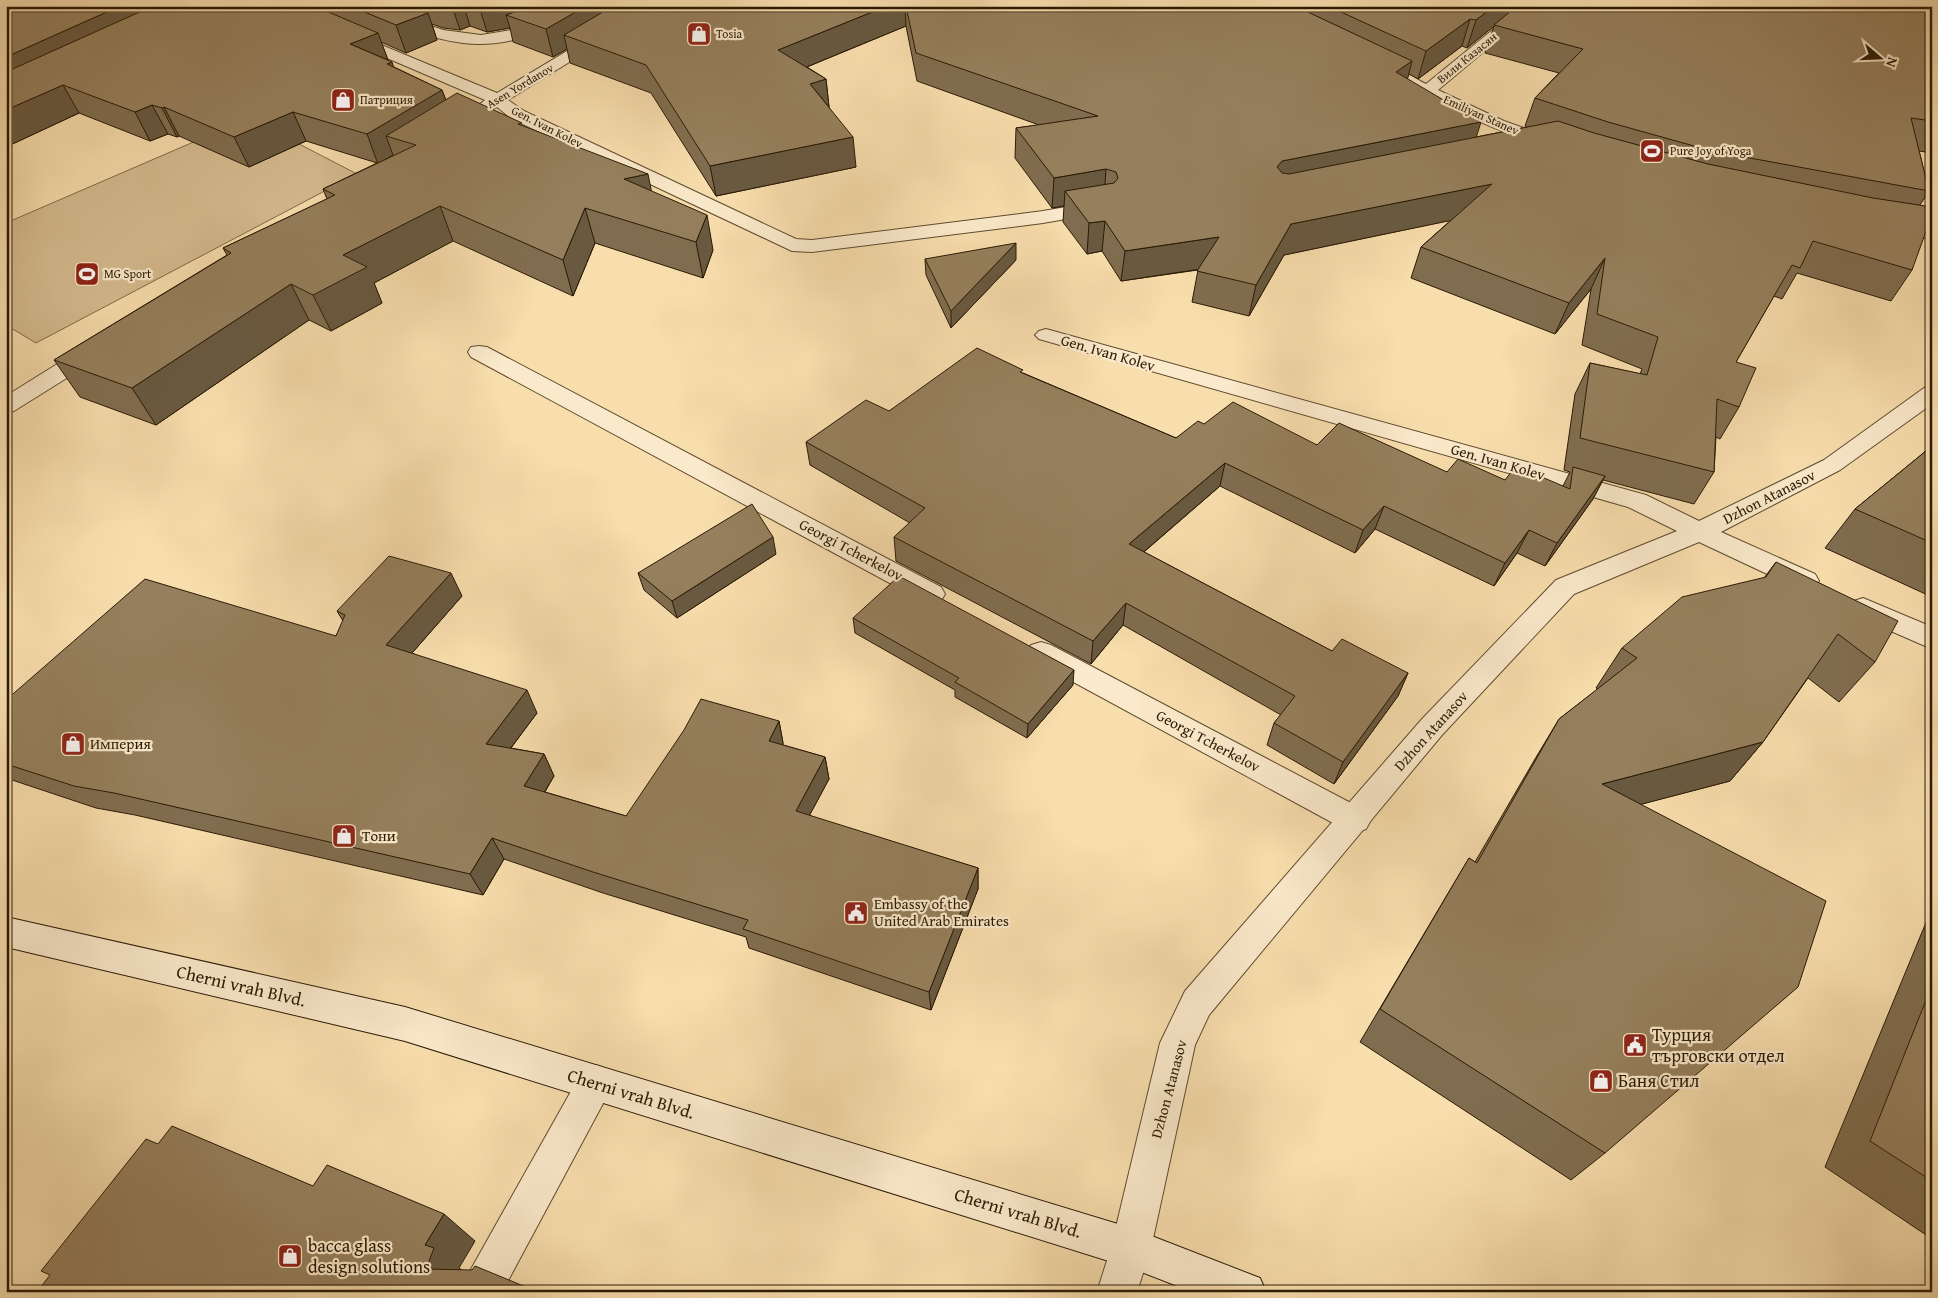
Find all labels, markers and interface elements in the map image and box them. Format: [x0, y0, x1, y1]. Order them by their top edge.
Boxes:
shop icon: Tosia [686, 21, 712, 47]
place label: Tosia [716, 25, 743, 42]
street label: Вили Казасян [1433, 28, 1500, 87]
north arrow [1856, 32, 1906, 82]
text: N [1881, 55, 1903, 71]
street label: Asen Yordanov [483, 59, 556, 112]
shop icon: Патриция [330, 87, 356, 113]
street label: Emiliyan Stanev [1441, 90, 1522, 139]
place label: Патриция [360, 91, 413, 108]
street label: Gen. Ivan Kolev [509, 101, 586, 152]
sports icon: Pure Joy of Yoga [1639, 138, 1665, 164]
place label: Pure Joy of Yoga [1670, 142, 1752, 159]
sports icon: MG Sport [74, 261, 100, 287]
place label: MG Sport [104, 265, 152, 282]
street label: Gen. Ivan Kolev [1059, 329, 1158, 376]
street label: Gen. Ivan Kolev [1449, 438, 1548, 485]
street label: Dzhon Atanasov [1719, 464, 1819, 529]
street label: Georgi Tcherkelov [796, 513, 907, 586]
street label: Dzhon Atanasov [1389, 686, 1473, 775]
street label: Georgi Tcherkelov [1153, 704, 1264, 777]
shop icon: Империя [60, 731, 86, 757]
place label: Империя [90, 733, 151, 754]
shop icon: Тони [331, 823, 357, 849]
place label: Тони [362, 825, 396, 846]
place label: Embassy of the United Arab Emirates [874, 893, 1009, 931]
public building icon: Embassy of the United Arab Emirates [843, 900, 869, 926]
street label: Cherni vrah Blvd. [174, 958, 308, 1013]
place label: Турция търговски отдел [1652, 1021, 1785, 1069]
public building icon: Турция търговски отдел [1622, 1032, 1648, 1058]
street label: Dzhon Atanasov [1145, 1037, 1192, 1140]
street label: Cherni vrah Blvd. [564, 1061, 698, 1126]
place label: Баня Стил [1618, 1067, 1699, 1094]
shop icon: Баня Стил [1588, 1068, 1614, 1094]
street label: Cherni vrah Blvd. [951, 1180, 1085, 1245]
place label: bacca glass design solutions [308, 1232, 430, 1280]
shop icon: bacca glass design solutions [277, 1243, 303, 1269]

